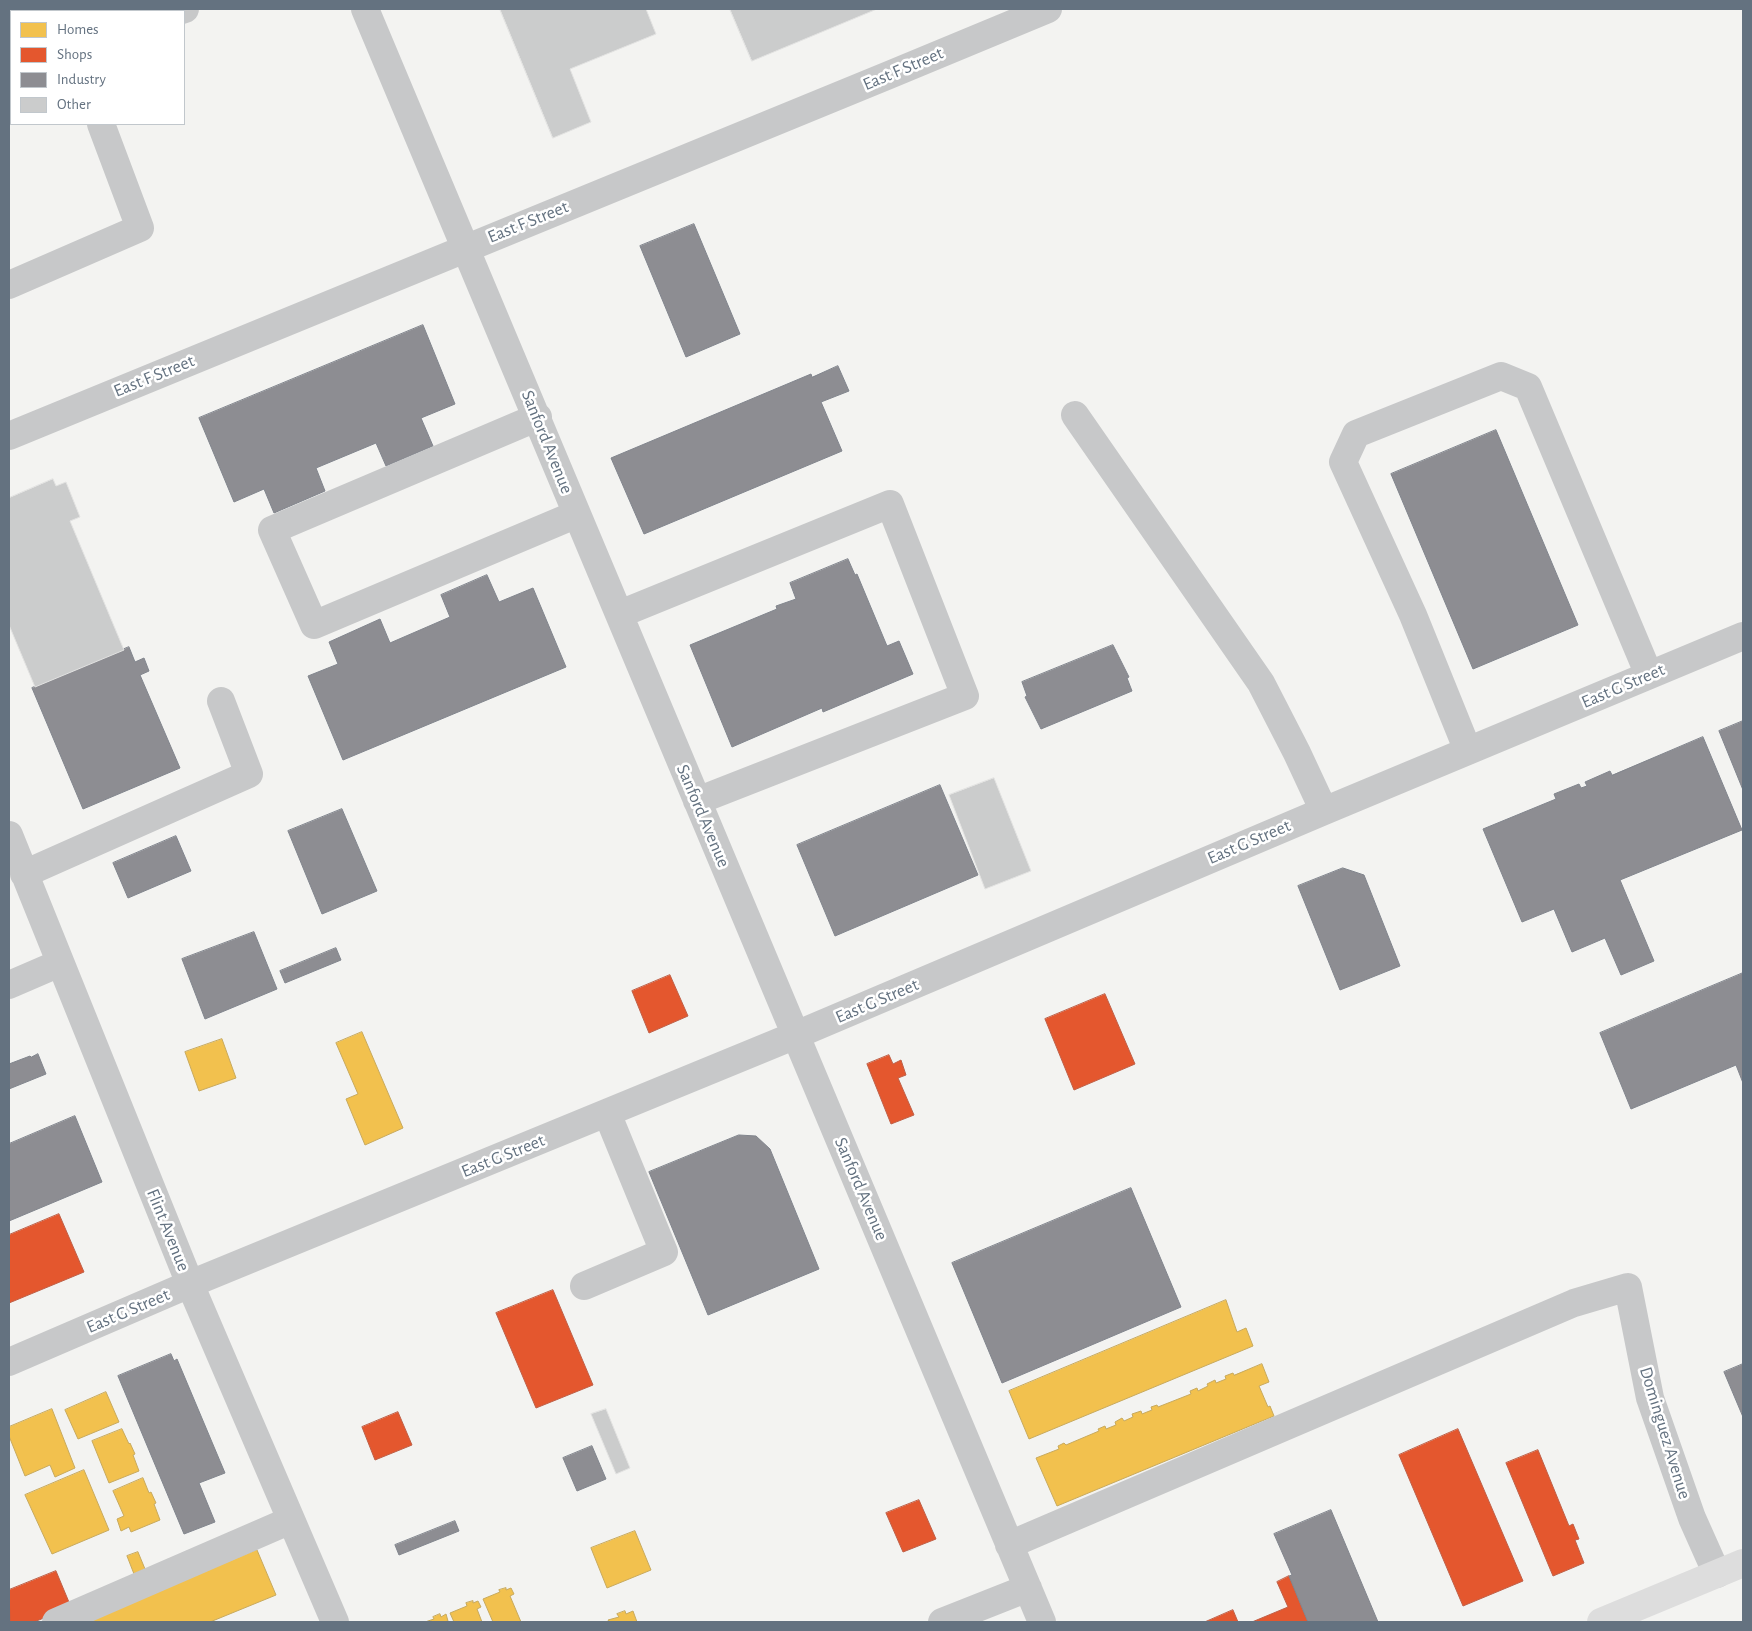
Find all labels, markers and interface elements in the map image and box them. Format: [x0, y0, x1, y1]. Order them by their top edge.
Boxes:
legend [10, 10, 185, 125]
text: Homes [57, 22, 99, 37]
street label: East F Street [860, 42, 946, 96]
text: Shops [57, 47, 92, 62]
text: Industry [57, 72, 106, 87]
text: Other [57, 97, 91, 112]
street label: East F Street [484, 196, 572, 248]
street label: East F Street [110, 350, 198, 402]
street label: Sanford Avenue [516, 387, 578, 497]
street label: East G Street [1578, 659, 1668, 713]
street label: Sanford Avenue [672, 761, 734, 871]
street label: East G Street [1204, 815, 1294, 869]
street label: East G Street [832, 974, 922, 1028]
street label: East G Street [458, 1129, 548, 1183]
street label: Sanford Avenue [830, 1134, 892, 1244]
street label: Flint Avenue [142, 1186, 194, 1274]
street label: East G Street [83, 1284, 173, 1338]
street label: Dominguez Avenue [1635, 1364, 1695, 1502]

